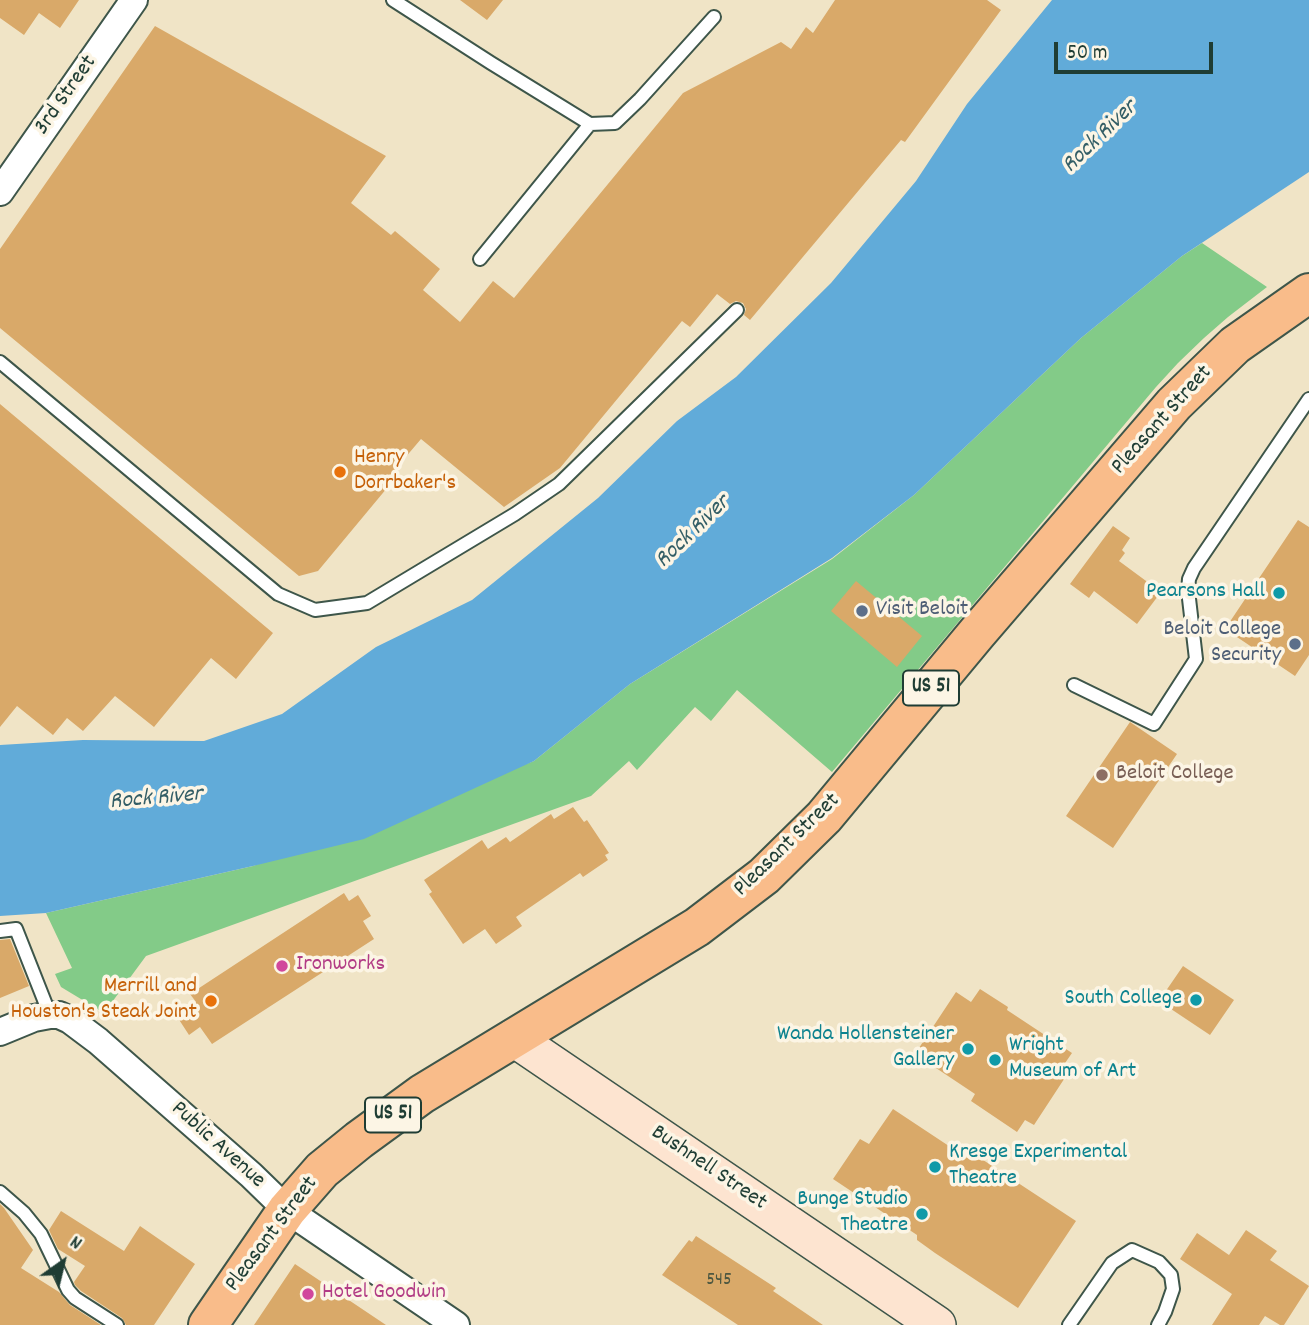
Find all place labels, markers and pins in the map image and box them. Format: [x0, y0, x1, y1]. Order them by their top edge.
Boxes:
place label: Henry Dorrbaker's [354, 445, 456, 499]
marker: Henry Dorrbaker's [332, 464, 348, 480]
place label: Pearsons Hall [1146, 579, 1265, 607]
marker: Pearsons Hall [1271, 585, 1287, 601]
place label: Visit Beloit [876, 597, 968, 625]
marker: Visit Beloit [854, 603, 870, 619]
place label: Beloit College Security [1163, 617, 1281, 671]
marker: Beloit College Security [1287, 636, 1303, 652]
place label: Beloit College [1116, 761, 1234, 789]
marker: Beloit College [1094, 767, 1110, 783]
place label: Ironworks [296, 952, 385, 980]
marker: Ironworks [274, 958, 290, 974]
place label: Merrill and Houston's Steak Joint [10, 974, 197, 1028]
place label: South College [1065, 986, 1182, 1014]
marker: South College [1188, 992, 1204, 1008]
marker: Merrill and Houston's Steak Joint [203, 993, 219, 1009]
place label: Wanda Hollensteiner Gallery [777, 1022, 954, 1076]
place label: Wright Museum of Art [1009, 1033, 1136, 1087]
marker: Wanda Hollensteiner Gallery [960, 1041, 976, 1057]
marker: Wright Museum of Art [987, 1052, 1003, 1068]
place label: Kresge Experimental Theatre [949, 1140, 1127, 1194]
marker: Kresge Experimental Theatre [927, 1159, 943, 1175]
place label: Bunge Studio Theatre [797, 1187, 908, 1241]
marker: Bunge Studio Theatre [914, 1206, 930, 1222]
place label: Hotel Goodwin [322, 1280, 446, 1308]
marker: Hotel Goodwin [300, 1286, 316, 1302]

